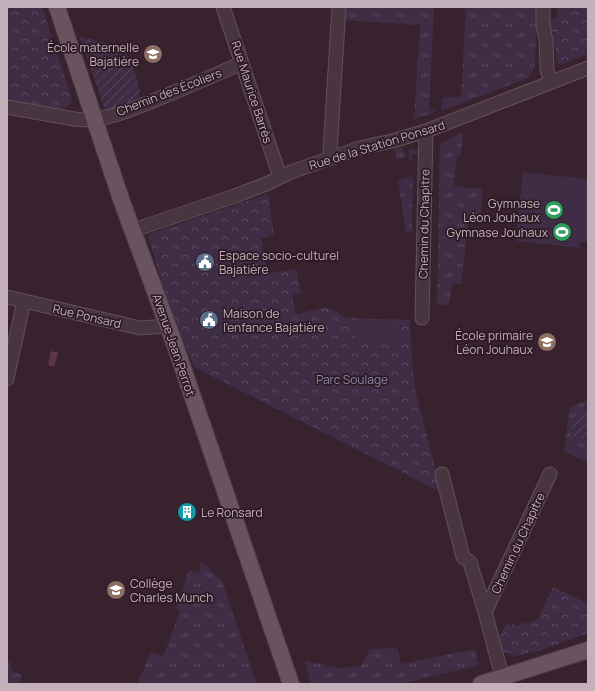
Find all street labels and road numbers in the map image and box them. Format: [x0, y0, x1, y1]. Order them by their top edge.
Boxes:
street label: Rue Maurice Barrès [227, 38, 277, 146]
street label: Chemin des Écoliers [114, 64, 224, 120]
street label: Rue de la Station Ponsard [307, 116, 447, 174]
street label: Chemin du Chapitre [415, 169, 433, 279]
street label: Avenue Jean Perrot [149, 292, 199, 398]
street label: Rue Ponsard [51, 300, 123, 332]
street label: Chemin du Chapitre [487, 490, 549, 596]

